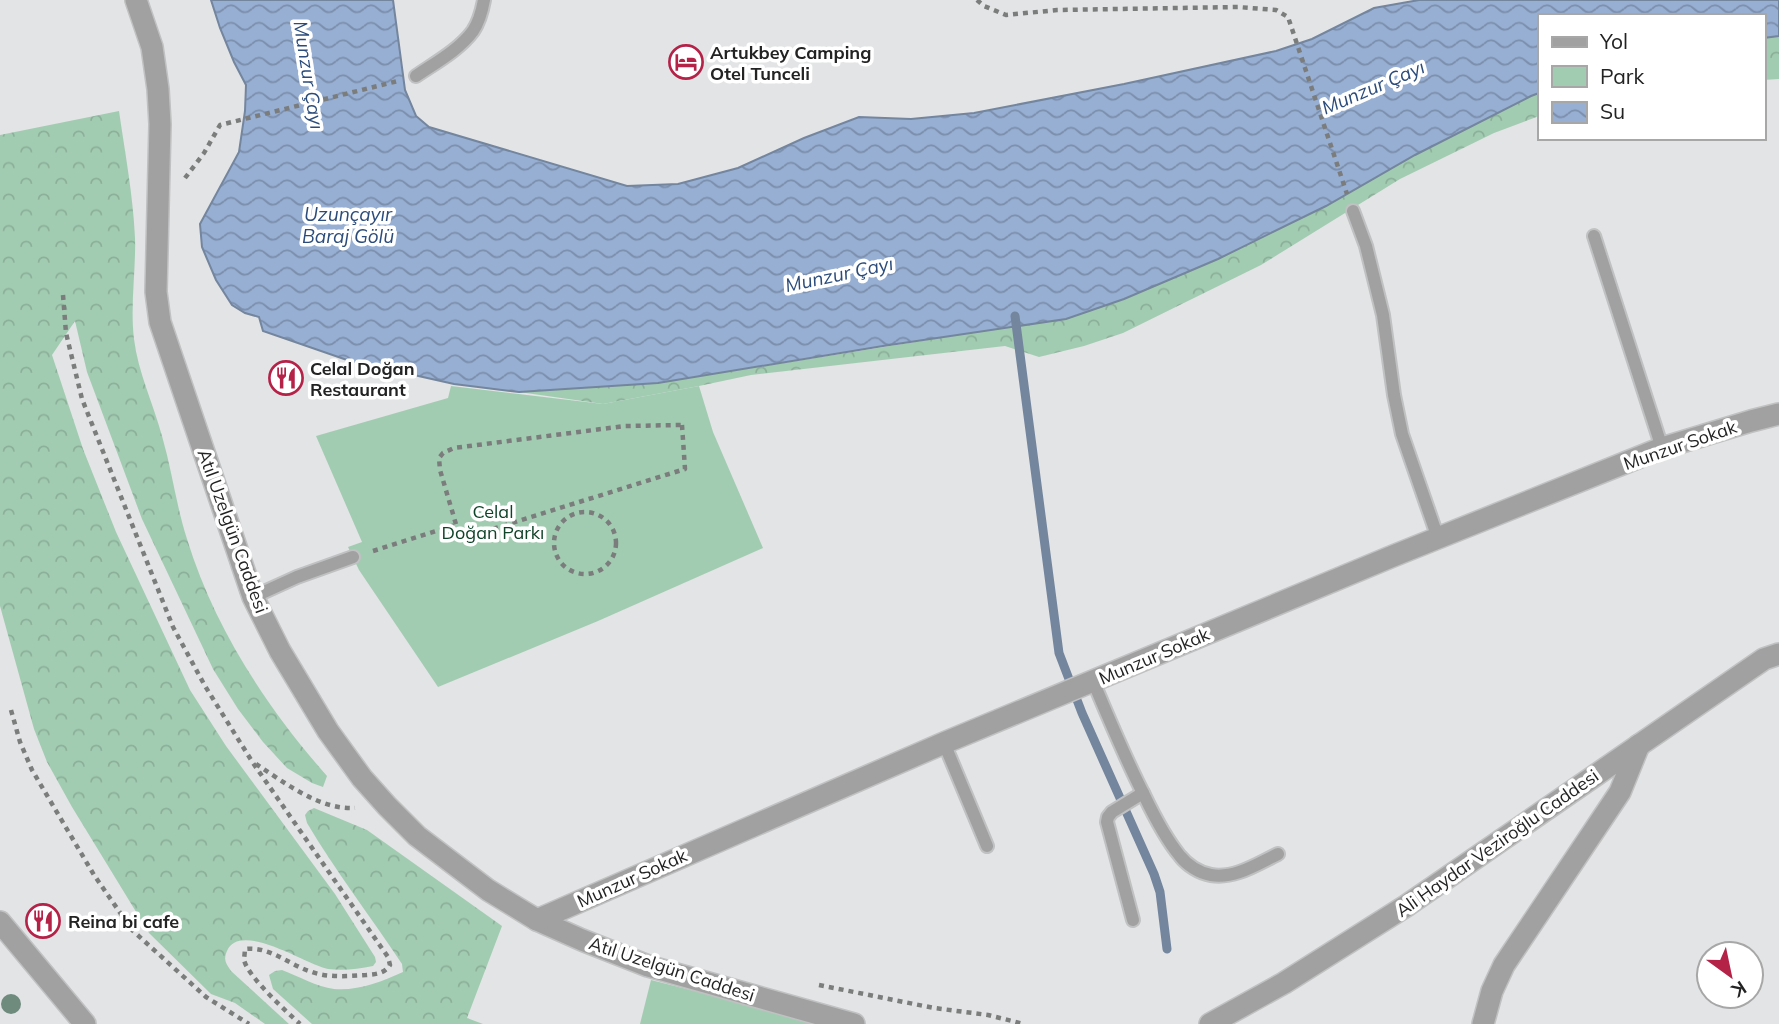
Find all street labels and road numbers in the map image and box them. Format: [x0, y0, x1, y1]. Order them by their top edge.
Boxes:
street label: Munzur Sokak [1620, 415, 1740, 475]
street label: Atıl Uzelgün Caddesi [193, 446, 273, 616]
street label: Munzur Sokak [1095, 622, 1214, 690]
street label: Ali Haydar Veziroğlu Caddesi [1391, 764, 1603, 922]
street label: Munzur Sokak [573, 843, 691, 913]
street label: Atıl Uzelgün Caddesi [586, 931, 758, 1007]

